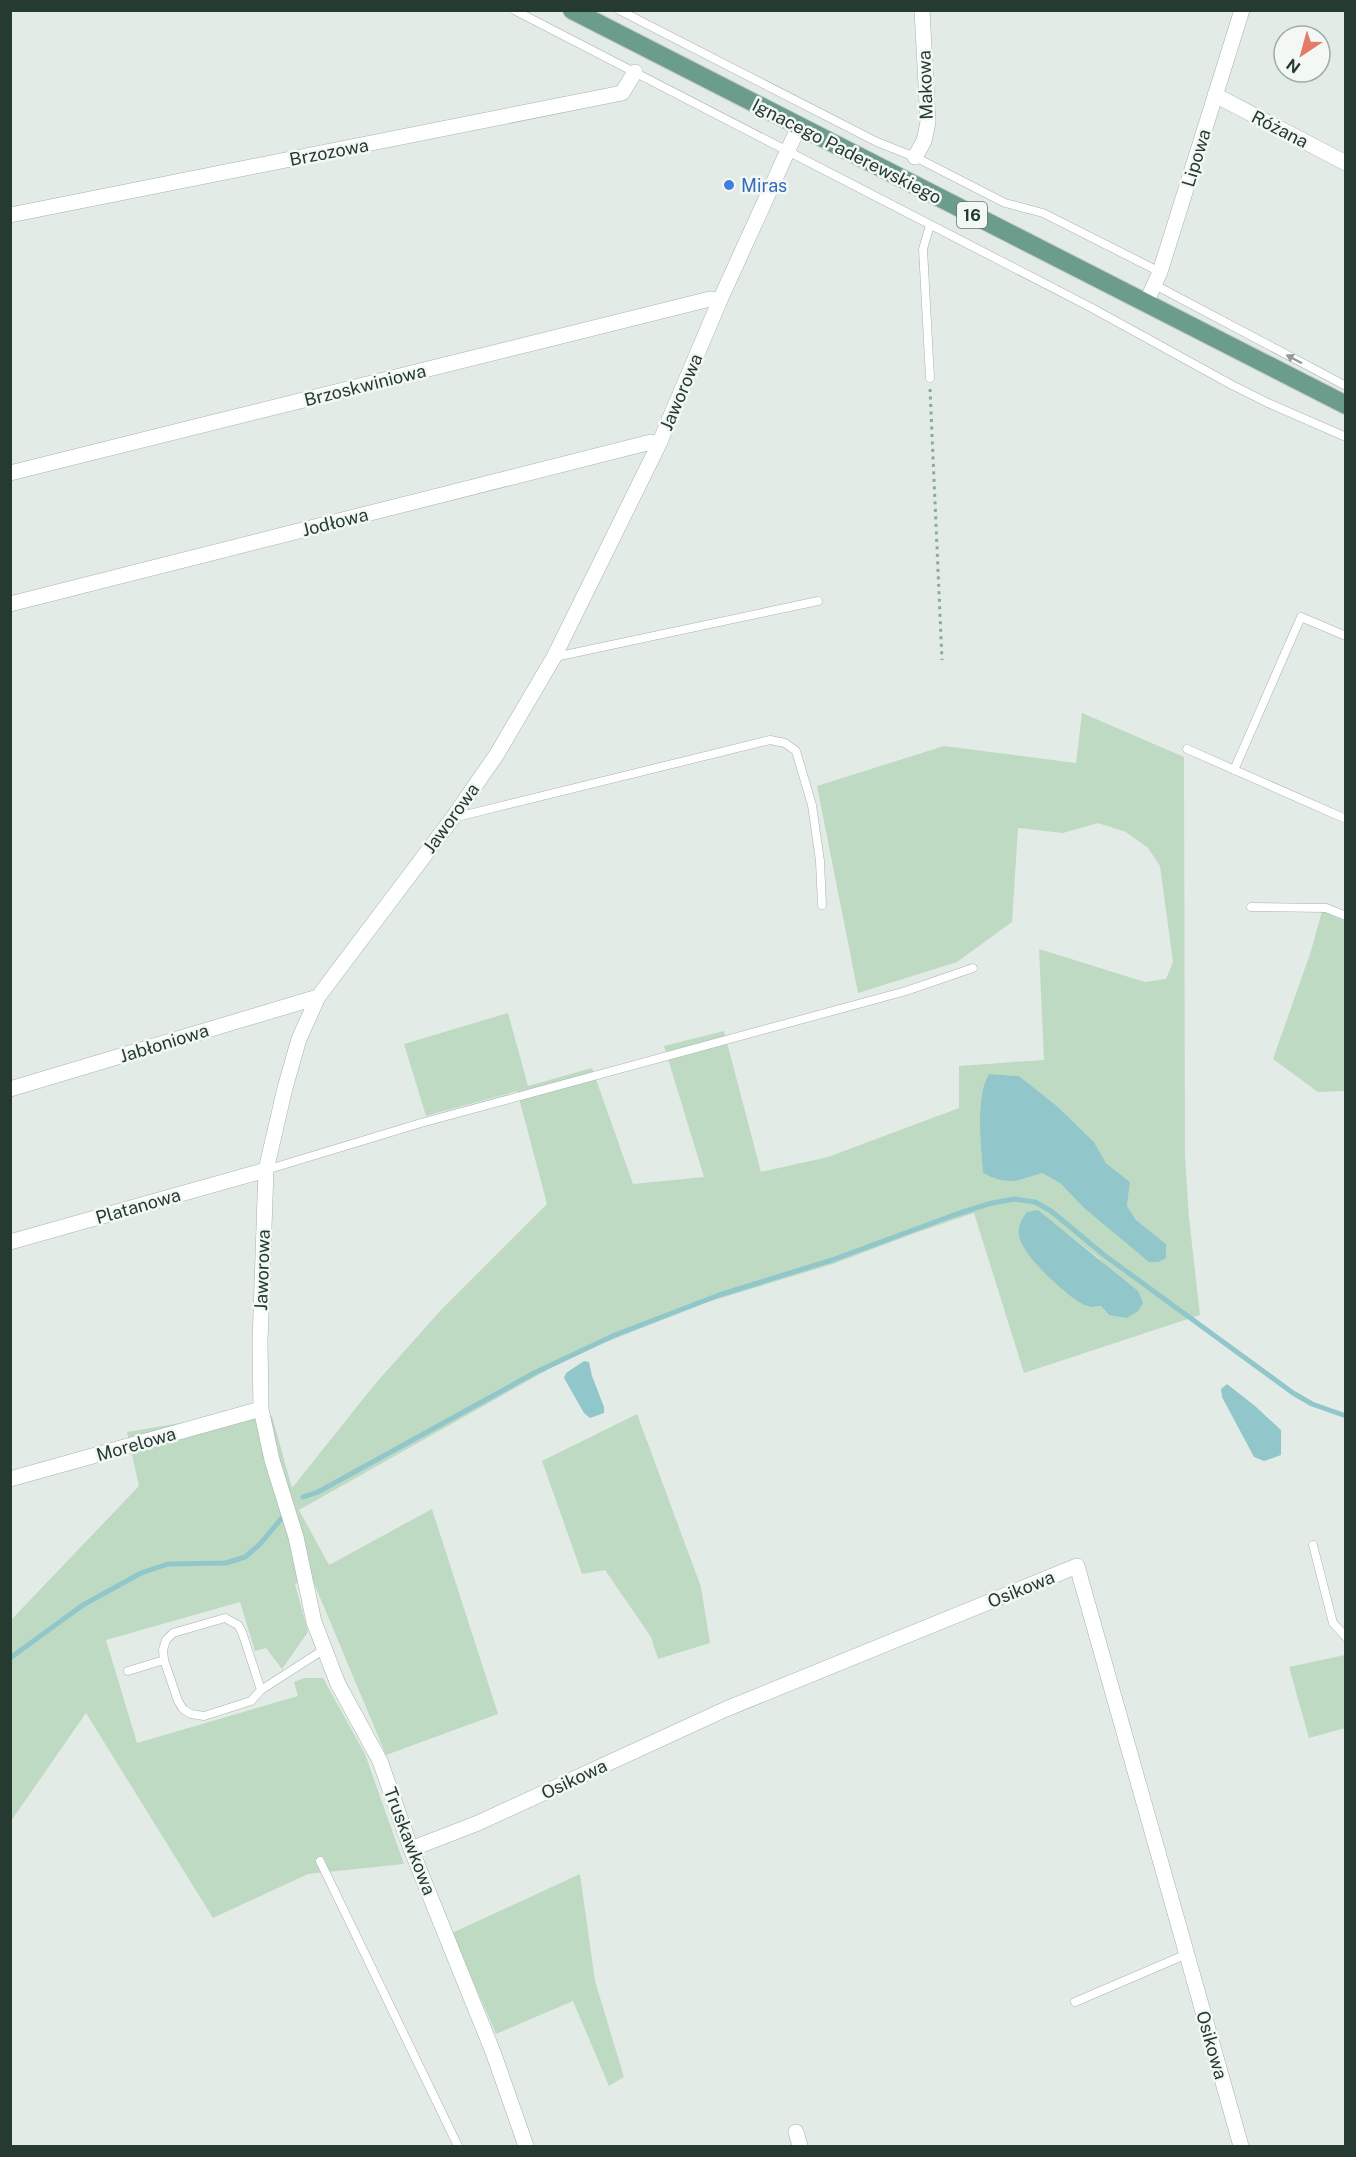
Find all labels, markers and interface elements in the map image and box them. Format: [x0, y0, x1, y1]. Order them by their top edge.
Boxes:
north arrow [1272, 24, 1332, 84]
street label: Makowa [913, 50, 937, 120]
text: N [1283, 54, 1304, 77]
street label: Ignacego Paderewskiego [749, 94, 945, 208]
street label: Różana [1248, 106, 1312, 152]
street label: Lipowa [1177, 126, 1215, 190]
street label: Brzozowa [288, 134, 370, 170]
place label: Miras [741, 175, 787, 196]
marker: Miras [722, 178, 736, 192]
road number: 16 [957, 202, 987, 228]
street label: Jaworowa [655, 350, 707, 434]
one-way arrow [1285, 354, 1302, 364]
street label: Brzoskwiniowa [302, 360, 428, 410]
street label: Jodłowa [300, 504, 370, 540]
street label: Jaworowa [419, 779, 483, 857]
street label: Jabłoniowa [117, 1019, 211, 1067]
street label: Platanowa [93, 1184, 183, 1228]
street label: Jaworowa [250, 1229, 274, 1311]
street label: Morelowa [94, 1423, 178, 1465]
street label: Osikowa [984, 1566, 1058, 1612]
street label: Osikowa [538, 1755, 610, 1803]
street label: Truskawkowa [380, 1784, 440, 1898]
street label: Osikowa [1192, 2008, 1232, 2082]

